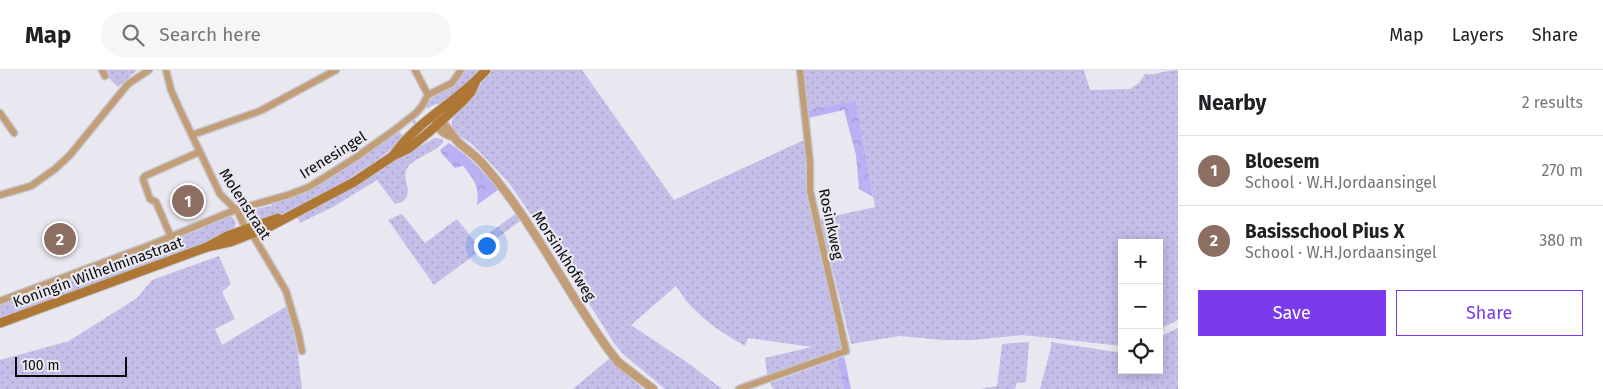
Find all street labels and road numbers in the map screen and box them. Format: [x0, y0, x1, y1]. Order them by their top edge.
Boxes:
street label: Irenesingel [296, 127, 370, 183]
street label: Molenstraat [215, 165, 275, 243]
street label: Rosinkweg [815, 187, 847, 261]
street label: Morsinkhofweg [528, 208, 600, 304]
street label: Koningin Wilhelminastraat [11, 233, 186, 311]

